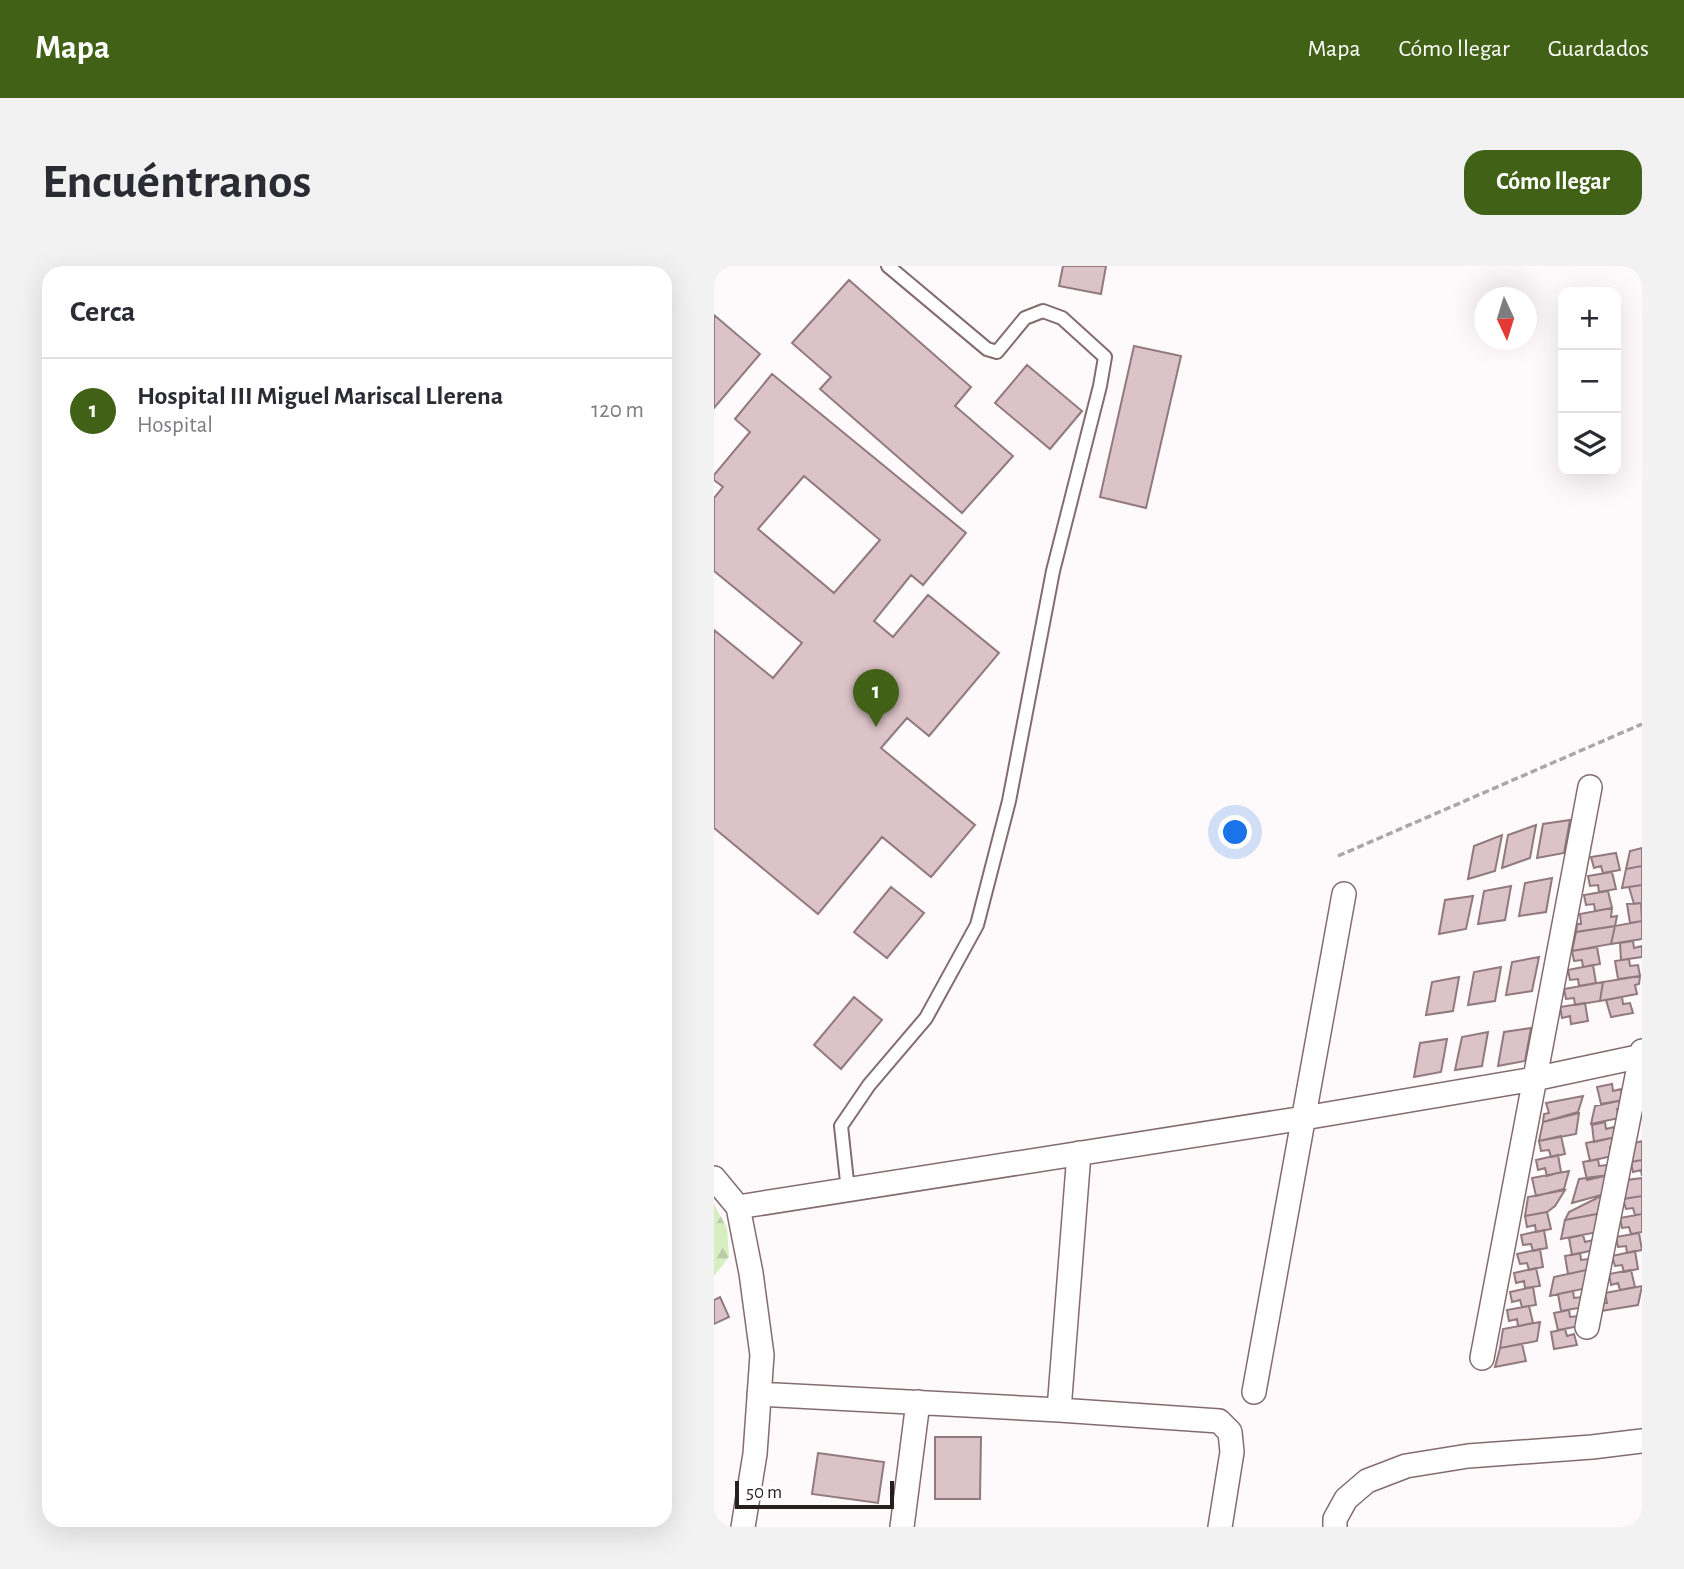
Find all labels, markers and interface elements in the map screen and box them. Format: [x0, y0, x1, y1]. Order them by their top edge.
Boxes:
text: Mapa [35, 32, 110, 65]
text: Mapa [1307, 37, 1361, 61]
text: Cómo llegar [1399, 37, 1510, 61]
text: Guardados [1548, 37, 1649, 61]
button: Cómo llegar [1464, 150, 1642, 215]
text: Encuéntranos [42, 158, 311, 207]
north arrow [1474, 287, 1537, 350]
map controls [1558, 287, 1621, 476]
button: + [1558, 287, 1621, 350]
text: Cerca [70, 297, 135, 327]
button: − [1558, 350, 1621, 413]
text: Hospital III Miguel Mariscal Llerena [137, 383, 503, 409]
text: 1 [89, 399, 97, 422]
text: 120 m [591, 399, 644, 422]
button: layers [1558, 413, 1621, 476]
text: Hospital [137, 414, 213, 437]
pin: 1 [853, 669, 899, 727]
your location [1218, 815, 1252, 849]
scale bar [735, 1478, 894, 1510]
text: 50 m [746, 1483, 782, 1502]

